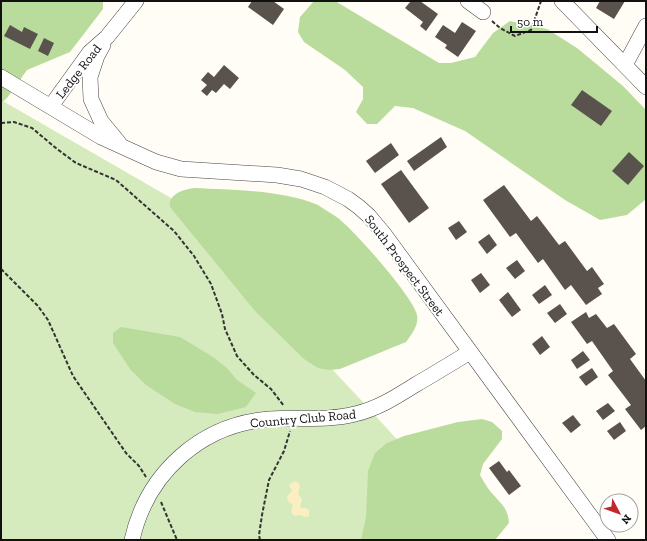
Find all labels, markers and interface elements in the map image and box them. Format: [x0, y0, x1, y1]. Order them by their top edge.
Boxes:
scale bar [511, 8, 597, 34]
text: 50 m [517, 15, 544, 29]
street label: Ledge Road [53, 41, 104, 101]
street label: South Prospect Street [362, 212, 448, 319]
street label: Country Club Road [249, 406, 357, 431]
north arrow [599, 493, 639, 533]
text: N [618, 512, 634, 527]

